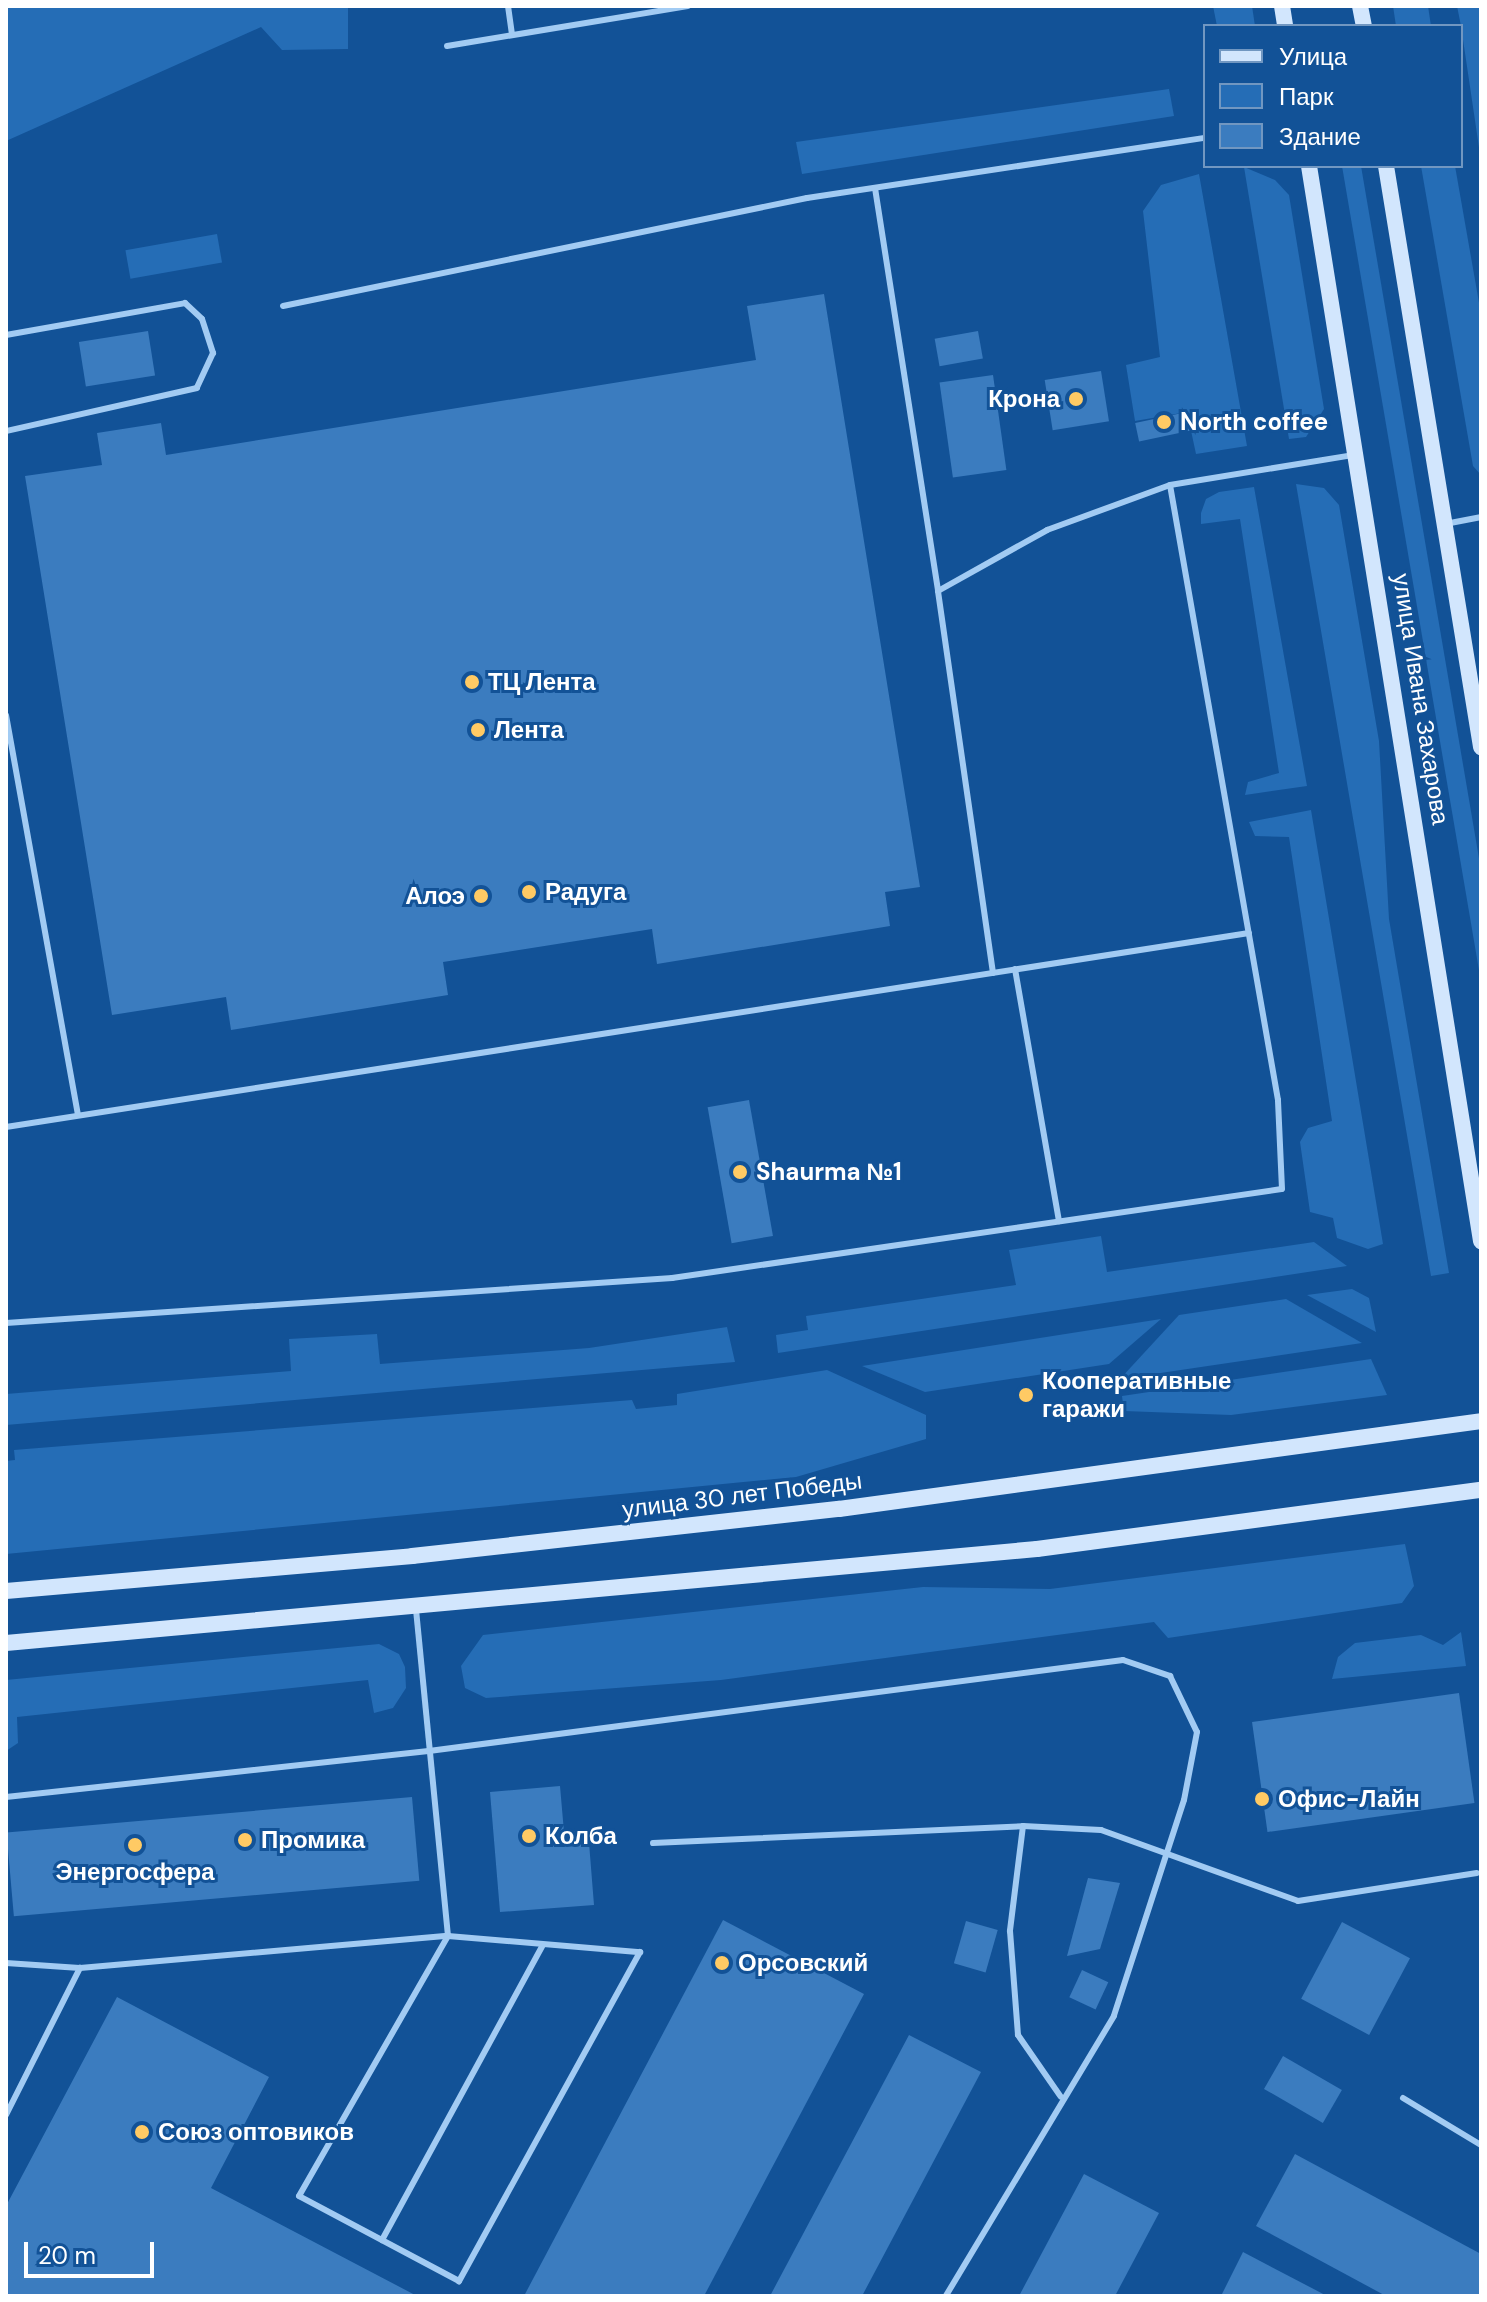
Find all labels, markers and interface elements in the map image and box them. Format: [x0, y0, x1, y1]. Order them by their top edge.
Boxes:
legend [1203, 24, 1463, 168]
text: Улица [1279, 41, 1347, 72]
text: Парк [1279, 81, 1333, 112]
text: Здание [1279, 121, 1361, 152]
place label: Крона [988, 385, 1060, 413]
marker: Крона [1067, 390, 1085, 408]
place label: North coffee [1180, 408, 1328, 436]
marker: North coffee [1155, 413, 1173, 431]
street label: улица Ивана Захарова [1387, 571, 1455, 827]
place label: ТЦ Лента [488, 668, 596, 696]
marker: ТЦ Лента [463, 673, 481, 691]
place label: Лента [494, 716, 564, 744]
marker: Лента [469, 721, 487, 739]
place label: Радуга [545, 878, 626, 906]
place label: Алоэ [405, 882, 465, 910]
marker: Радуга [520, 883, 538, 901]
marker: Алоэ [472, 887, 490, 905]
place label: Shaurma №1 [756, 1158, 902, 1186]
marker: Shaurma №1 [731, 1163, 749, 1181]
place label: Кооперативные гаражи [1042, 1367, 1231, 1423]
marker: Кооперативные гаражи [1017, 1386, 1035, 1404]
street label: улица 30 лет Победы [620, 1466, 864, 1524]
place label: Офис-Лайн [1278, 1785, 1420, 1813]
marker: Офис-Лайн [1253, 1790, 1271, 1808]
place label: Колба [545, 1822, 617, 1850]
place label: Промика [261, 1826, 365, 1854]
marker: Колба [520, 1827, 538, 1845]
marker: Промика [236, 1831, 254, 1849]
marker: Энергосфера [126, 1836, 144, 1854]
place label: Энергосфера [56, 1858, 214, 1886]
place label: Орсовский [738, 1949, 868, 1977]
marker: Орсовский [713, 1954, 731, 1972]
place label: Союз оптовиков [158, 2118, 354, 2146]
marker: Союз оптовиков [133, 2123, 151, 2141]
scale bar [28, 2226, 158, 2276]
text: 20 m [38, 2240, 96, 2271]

